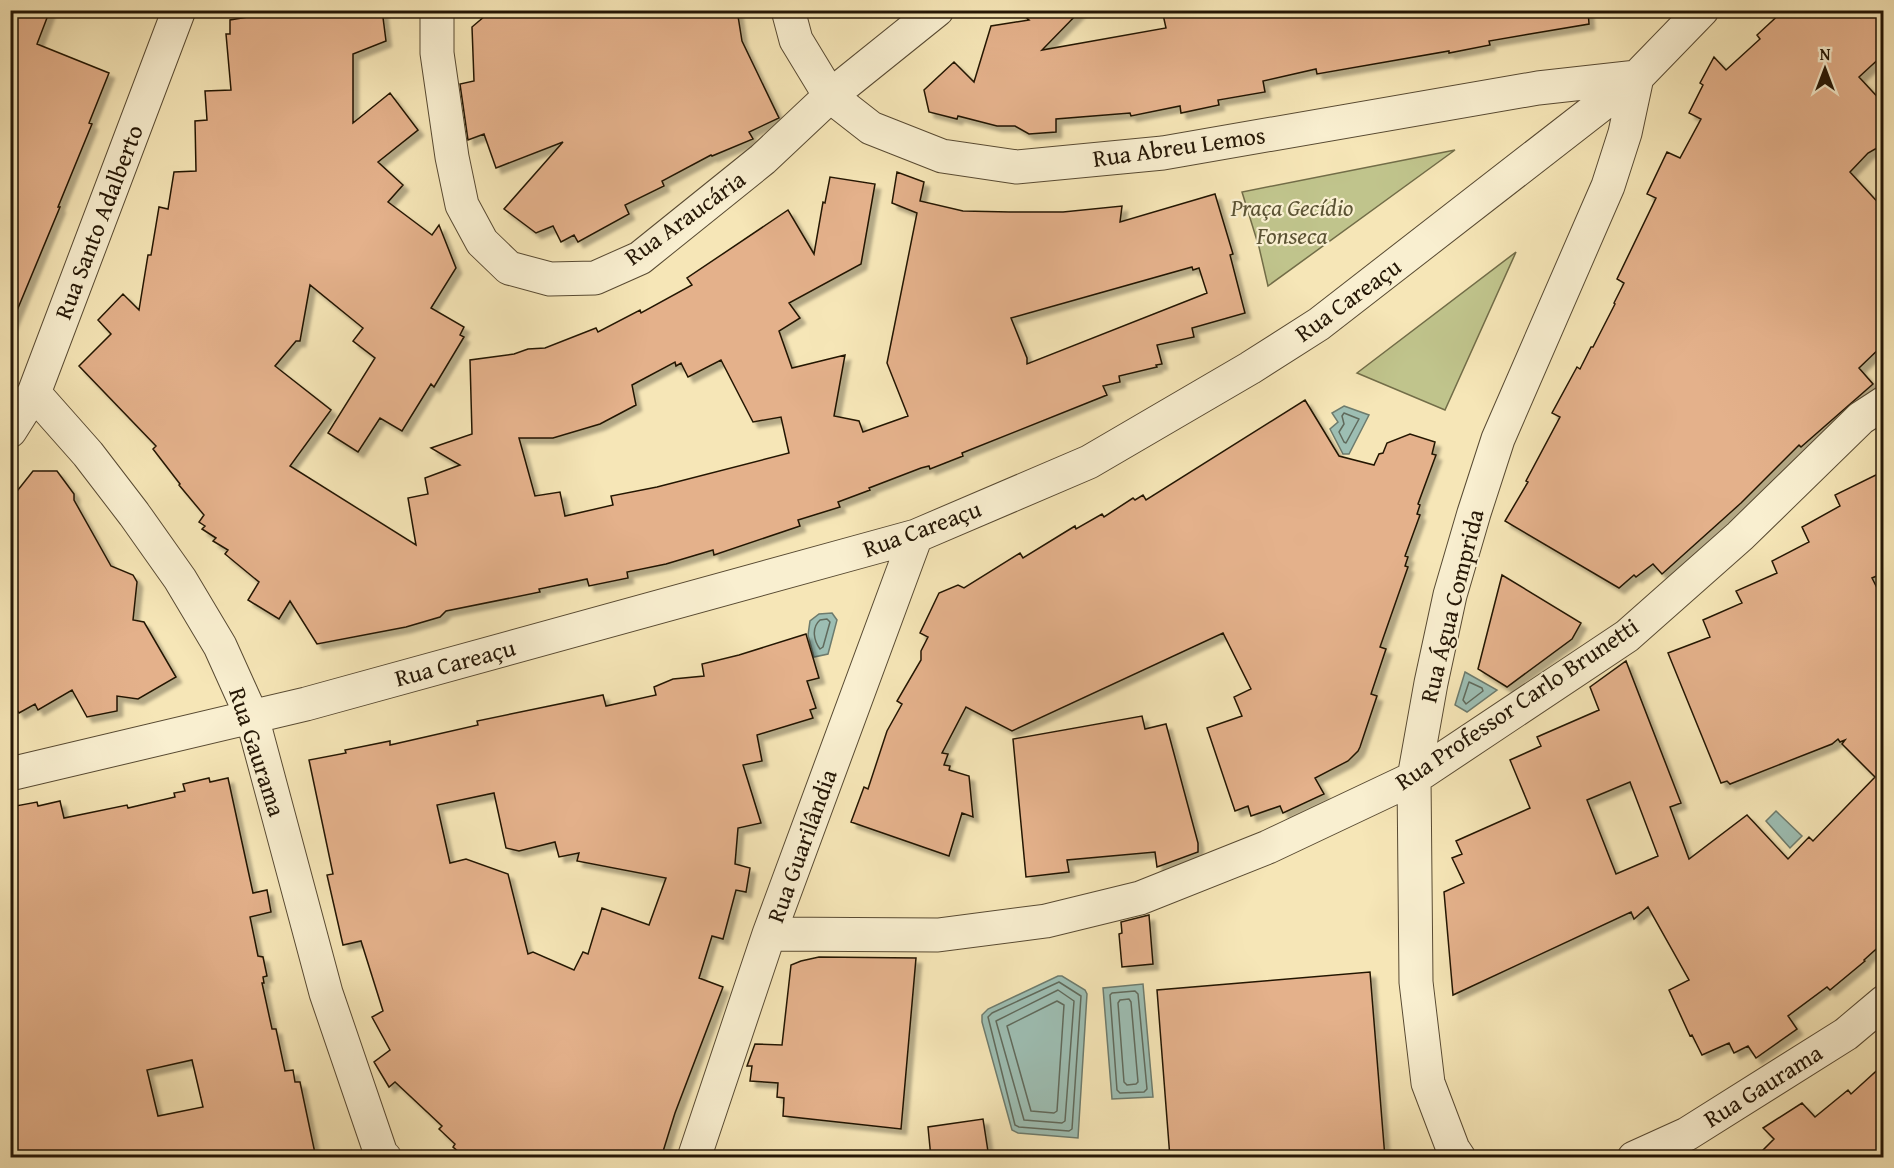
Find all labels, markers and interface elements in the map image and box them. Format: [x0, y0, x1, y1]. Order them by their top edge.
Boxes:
north arrow [1795, 39, 1855, 99]
text: N [1820, 42, 1831, 66]
street label: Rua Abreu Lemos [1090, 117, 1267, 176]
street label: Rua Santo Adalberto [45, 120, 152, 324]
street label: Rua Araucária [617, 161, 753, 273]
park label: Praça Gecídio Fonseca [1230, 190, 1353, 253]
street label: Rua Careaçu [1287, 249, 1408, 350]
street label: Rua Careaçu [858, 491, 986, 566]
street label: Rua Água Comprida [1411, 505, 1493, 706]
street label: Rua Professor Carlo Brunetti [1388, 609, 1646, 798]
street label: Rua Careaçu [391, 630, 519, 695]
street label: Rua Gaurama [220, 683, 295, 822]
street label: Rua Guarilândia [758, 764, 846, 927]
street label: Rua Gaurama [1697, 1035, 1829, 1136]

